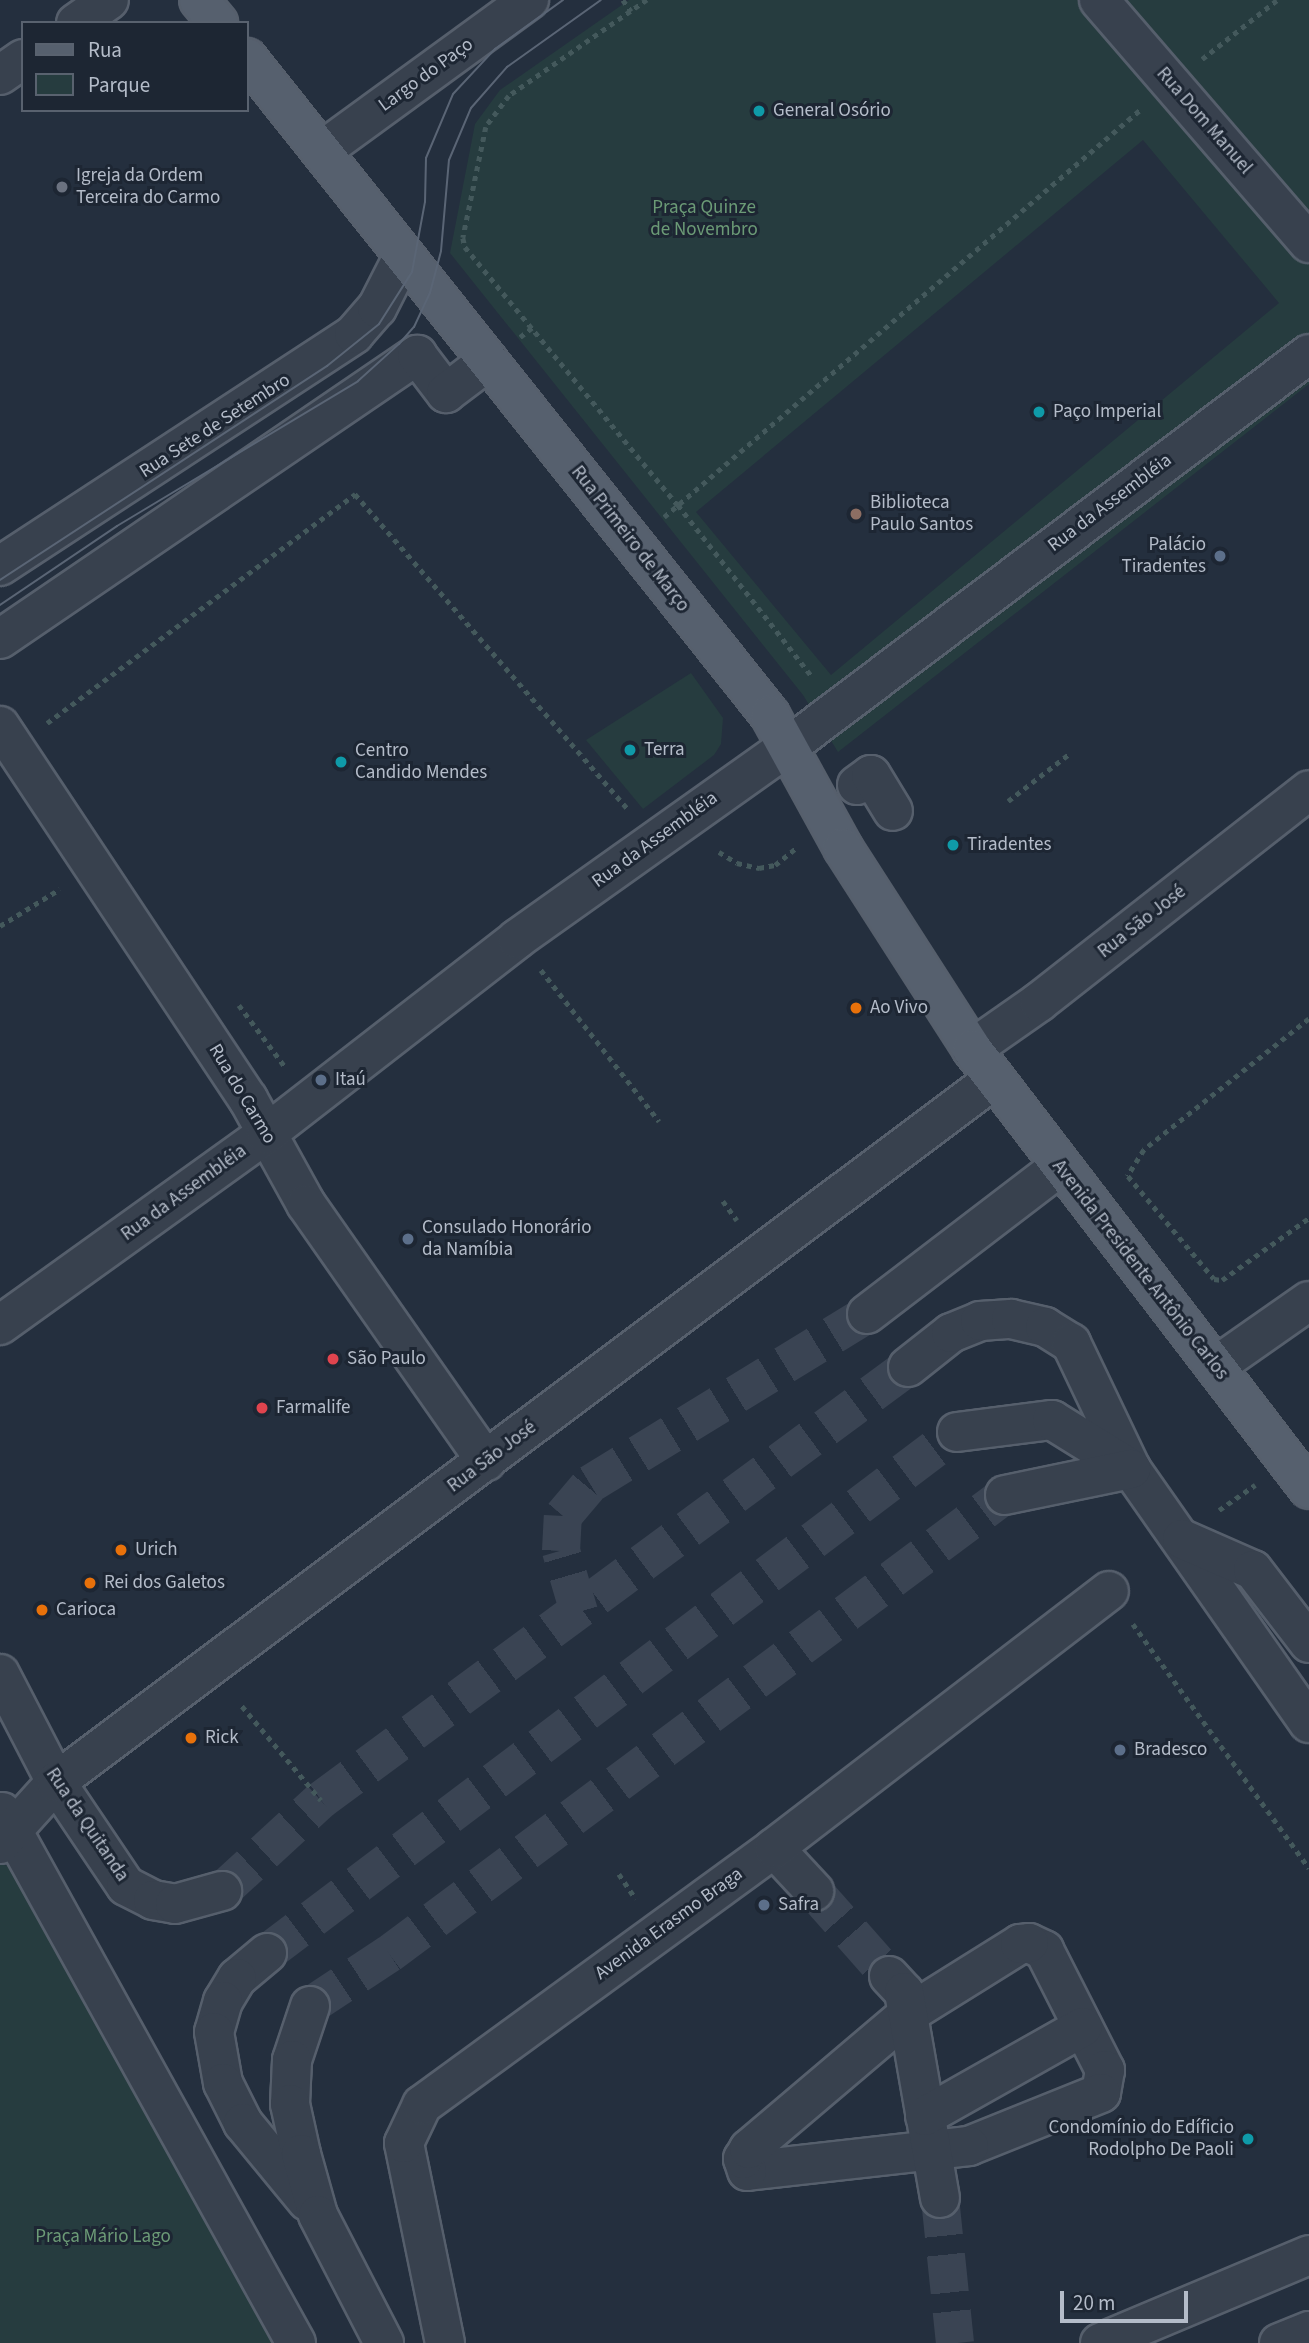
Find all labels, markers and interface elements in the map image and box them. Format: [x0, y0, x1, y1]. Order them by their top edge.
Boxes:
legend [21, 21, 248, 112]
street label: Largo do Paço [374, 33, 478, 117]
text: Rua [88, 35, 122, 65]
street label: Rua Dom Manuel [1151, 63, 1257, 179]
text: Parque [88, 70, 150, 100]
place label: General Osório [773, 100, 891, 122]
marker: General Osório [751, 103, 767, 119]
place label: Igreja da Ordem Terceira do Carmo [76, 165, 220, 209]
marker: Igreja da Ordem Terceira do Carmo [54, 179, 70, 195]
park label: Praça Quinze de Novembro [650, 197, 758, 241]
street label: Rua Sete de Setembro [135, 369, 295, 483]
place label: Paço Imperial [1053, 401, 1161, 423]
marker: Paço Imperial [1031, 404, 1047, 420]
street label: Rua da Assembléia [1044, 449, 1176, 557]
street label: Rua Primeiro de Março [566, 461, 694, 617]
place label: Biblioteca Paulo Santos [870, 492, 973, 536]
marker: Biblioteca Paulo Santos [848, 506, 864, 522]
place label: Palácio Tiradentes [1122, 534, 1206, 578]
marker: Palácio Tiradentes [1212, 548, 1228, 564]
place label: Terra [644, 739, 685, 761]
place label: Centro Candido Mendes [355, 740, 487, 784]
marker: Terra [622, 742, 638, 758]
marker: Centro Candido Mendes [333, 754, 349, 770]
street label: Rua da Assembléia [588, 787, 722, 893]
place label: Tiradentes [967, 834, 1051, 856]
marker: Tiradentes [945, 837, 961, 853]
street label: Rua São José [1094, 881, 1190, 963]
place label: Ao Vivo [870, 997, 928, 1019]
marker: Ao Vivo [848, 1000, 864, 1016]
street label: Rua do Carmo [203, 1040, 281, 1148]
place label: Itaú [335, 1069, 366, 1091]
marker: Itaú [313, 1072, 329, 1088]
street label: Rua da Assembléia [117, 1140, 251, 1246]
street label: Avenida Presidente Antônio Carlos [1047, 1156, 1233, 1384]
place label: Consulado Honorário da Namíbia [422, 1217, 592, 1261]
marker: Consulado Honorário da Namíbia [400, 1231, 416, 1247]
place label: São Paulo [347, 1348, 426, 1370]
marker: São Paulo [325, 1351, 341, 1367]
place label: Farmalife [276, 1397, 351, 1419]
marker: Farmalife [254, 1400, 270, 1416]
street label: Rua São José [443, 1416, 541, 1498]
place label: Urich [135, 1539, 178, 1561]
marker: Urich [113, 1542, 129, 1558]
place label: Rei dos Galetos [104, 1572, 225, 1594]
marker: Rei dos Galetos [82, 1575, 98, 1591]
place label: Carioca [56, 1599, 116, 1621]
marker: Carioca [34, 1602, 50, 1618]
place label: Rick [205, 1727, 239, 1749]
marker: Rick [183, 1730, 199, 1746]
place label: Bradesco [1134, 1739, 1207, 1761]
marker: Bradesco [1112, 1742, 1128, 1758]
street label: Rua da Quitanda [41, 1764, 133, 1886]
street label: Avenida Erasmo Braga [591, 1863, 747, 1985]
place label: Safra [778, 1894, 819, 1916]
marker: Safra [756, 1897, 772, 1913]
place label: Condomínio do Edíficio Rodolpho De Paoli [1048, 2117, 1234, 2161]
marker: Condomínio do Edíficio Rodolpho De Paoli [1240, 2131, 1256, 2147]
park label: Praça Mário Lago [35, 2226, 171, 2248]
scale bar [1064, 2276, 1192, 2320]
text: 20 m [1073, 2288, 1115, 2318]

